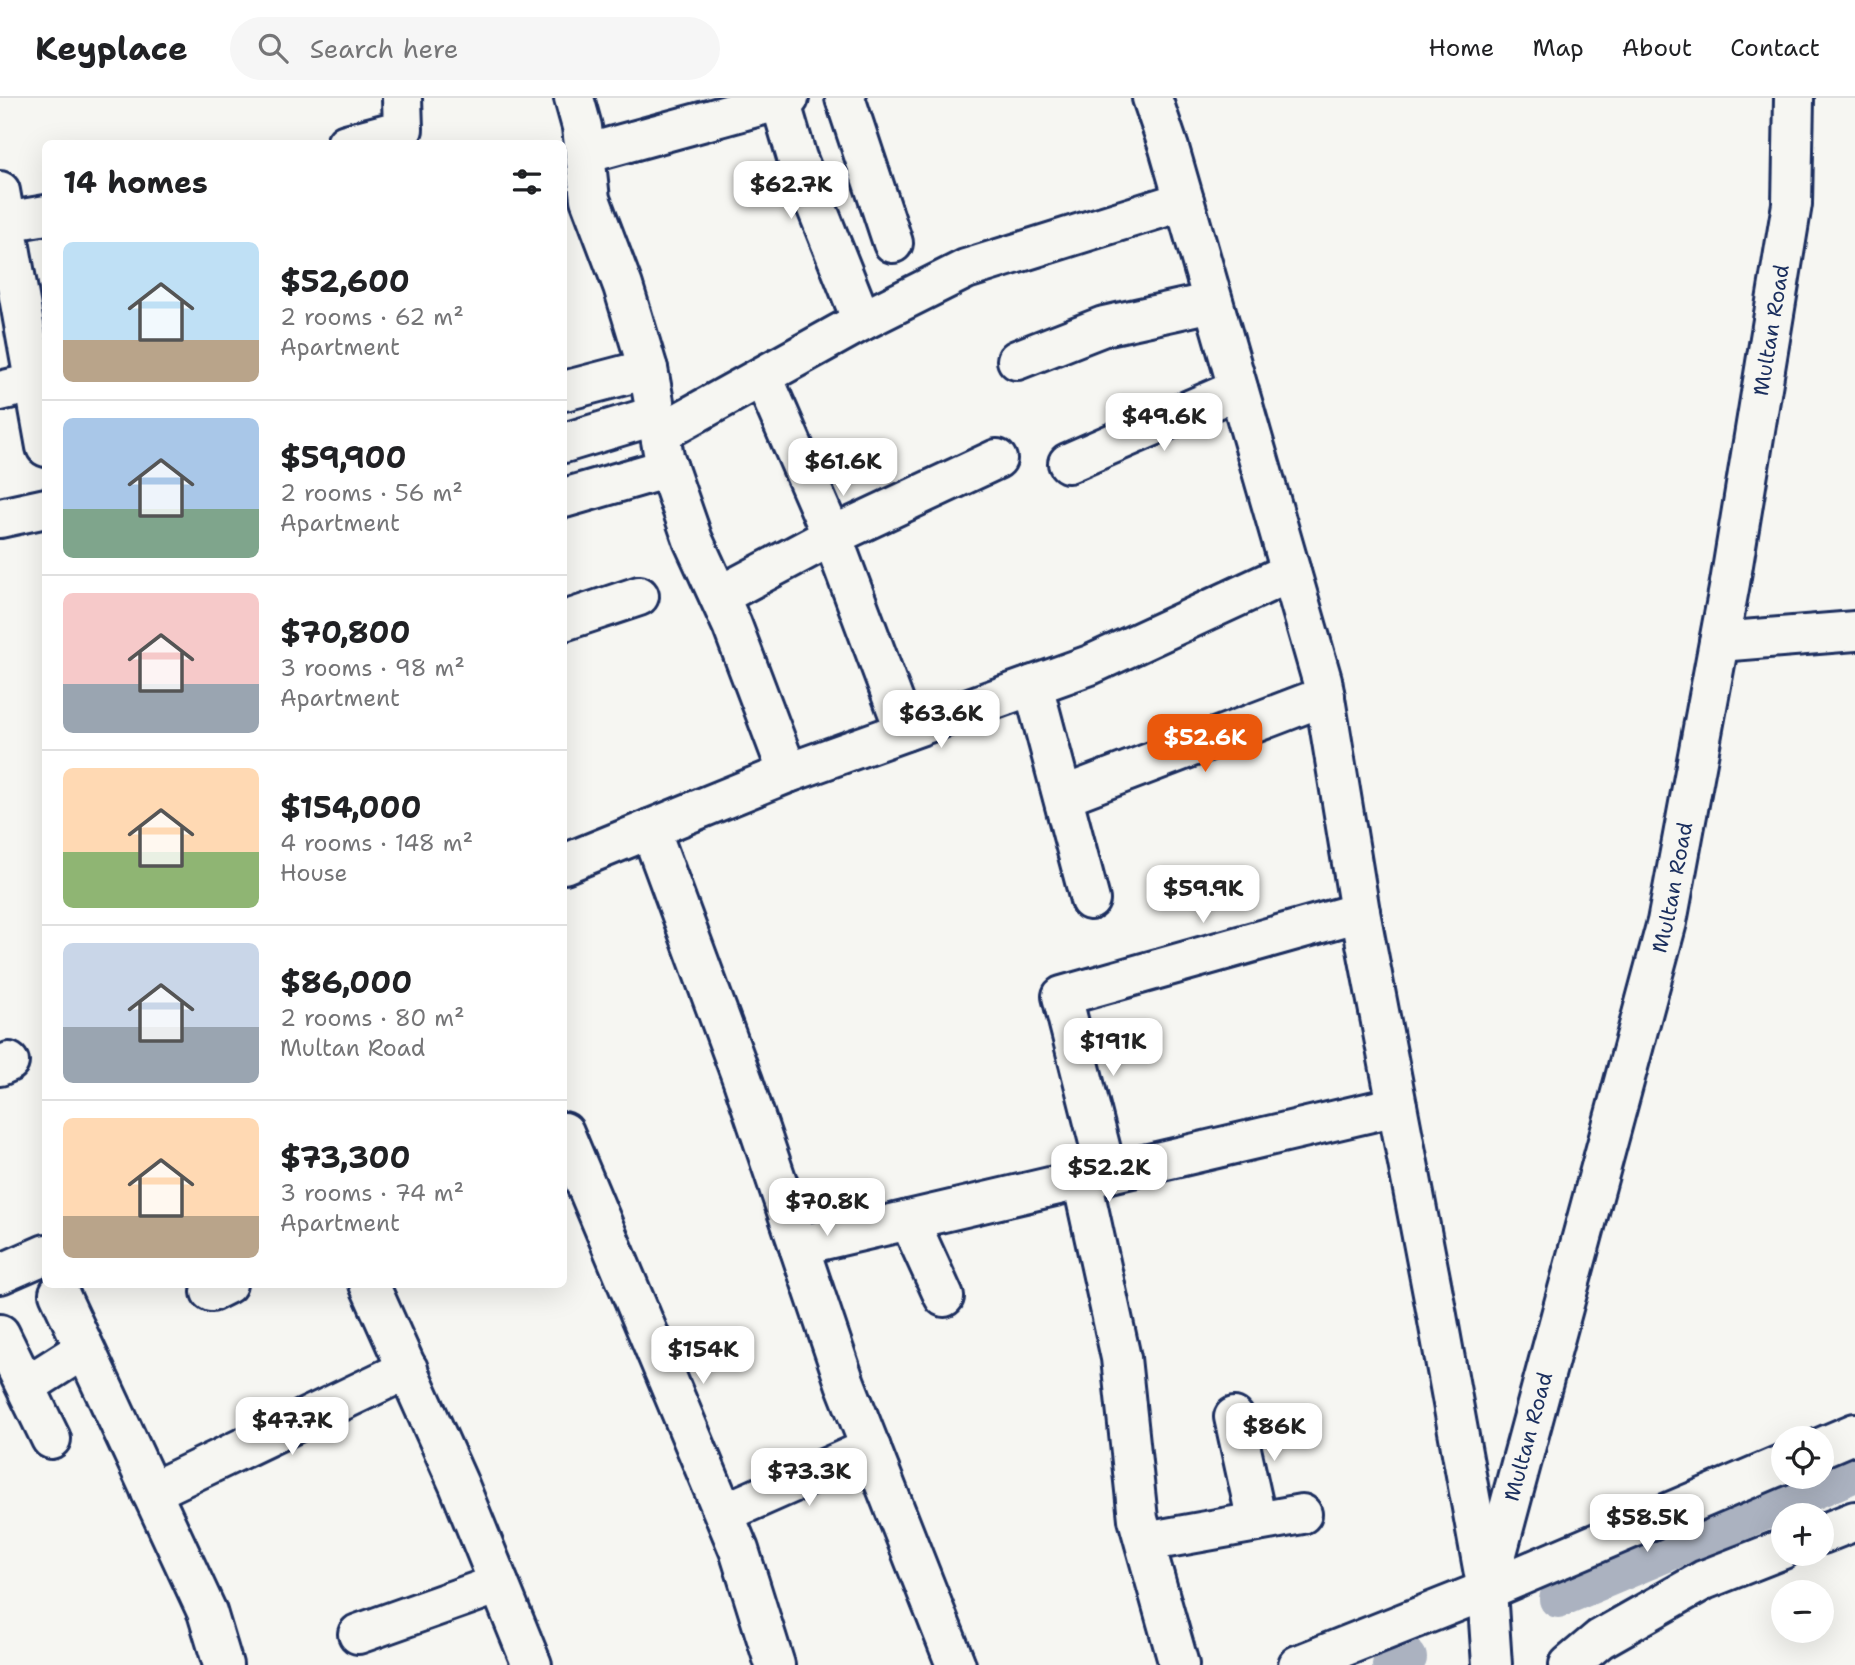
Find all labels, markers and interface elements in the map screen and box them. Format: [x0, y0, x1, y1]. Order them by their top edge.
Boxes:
search box [230, 17, 720, 80]
text: Keyplace [35, 26, 188, 71]
icon: search [254, 29, 292, 67]
text: Search here [310, 31, 458, 66]
text: Home [1428, 32, 1494, 64]
text: Map [1532, 32, 1584, 64]
text: About [1622, 32, 1692, 64]
text: Contact [1730, 32, 1820, 64]
text: 14 homes [63, 162, 208, 203]
pin: $62.7K [734, 162, 848, 221]
icon: filters [508, 163, 546, 201]
text: $62.7K [750, 169, 832, 199]
text: $52,600 [280, 261, 410, 302]
street label: Multan Road [1747, 262, 1796, 398]
icon: home [119, 270, 203, 354]
text: 2 rooms · 62 m² [280, 302, 464, 332]
text: Apartment [280, 332, 400, 362]
pin: $49.6K [1107, 394, 1221, 453]
text: $49.6K [1122, 401, 1206, 431]
text: $59,900 [280, 437, 406, 478]
pin: $61.6K [786, 438, 900, 498]
icon: home [119, 446, 203, 530]
text: $61.6K [804, 446, 882, 476]
text: 2 rooms · 56 m² [280, 478, 463, 508]
text: Apartment [280, 508, 400, 538]
text: $70,800 [280, 612, 411, 653]
icon: home [119, 621, 203, 705]
text: 3 rooms · 98 m² [280, 653, 465, 683]
text: Apartment [280, 683, 400, 713]
pin: $63.6K [884, 690, 998, 750]
text: $63.6K [899, 698, 983, 728]
pin: $52.6K [1148, 714, 1262, 774]
text: $52.6K [1163, 722, 1247, 752]
text: $154,000 [280, 787, 421, 828]
icon: home [119, 796, 203, 880]
street label: Multan Road [1645, 820, 1699, 956]
text: 4 rooms · 148 m² [280, 828, 473, 858]
text: House [280, 858, 348, 888]
pin: $59.9K [1146, 866, 1260, 925]
text: $59.9K [1162, 873, 1244, 903]
text: $86,000 [280, 962, 412, 1003]
icon: home [119, 971, 203, 1055]
text: 2 rooms · 80 m² [280, 1003, 465, 1033]
pin: $191K [1064, 1018, 1162, 1078]
text: $191K [1080, 1026, 1146, 1056]
text: Multan Road [280, 1033, 425, 1063]
text: $73,300 [280, 1137, 411, 1178]
pin: $52.2K [1052, 1144, 1166, 1204]
icon: home [119, 1146, 203, 1230]
text: $52.2K [1067, 1152, 1151, 1182]
text: 3 rooms · 74 m² [280, 1178, 464, 1208]
pin: $70.8K [770, 1178, 884, 1238]
text: $70.8K [785, 1186, 869, 1216]
text: Apartment [280, 1208, 400, 1238]
pin: $154K [654, 1326, 752, 1386]
text: $154K [667, 1334, 739, 1364]
street label: Multan Road [1498, 1369, 1559, 1504]
pin: $47.7K [235, 1398, 349, 1457]
pin: $86K [1233, 1404, 1315, 1463]
text: $47.7K [252, 1405, 332, 1435]
text: $86K [1242, 1411, 1306, 1441]
map controls [1771, 1426, 1834, 1643]
button: locate [1771, 1426, 1834, 1489]
pin: $73.3K [752, 1448, 866, 1508]
text: $73.3K [767, 1456, 851, 1486]
pin: $58.5K [1590, 1494, 1704, 1554]
text: $58.5K [1606, 1502, 1688, 1532]
button: + [1771, 1503, 1834, 1566]
button: − [1771, 1580, 1834, 1643]

